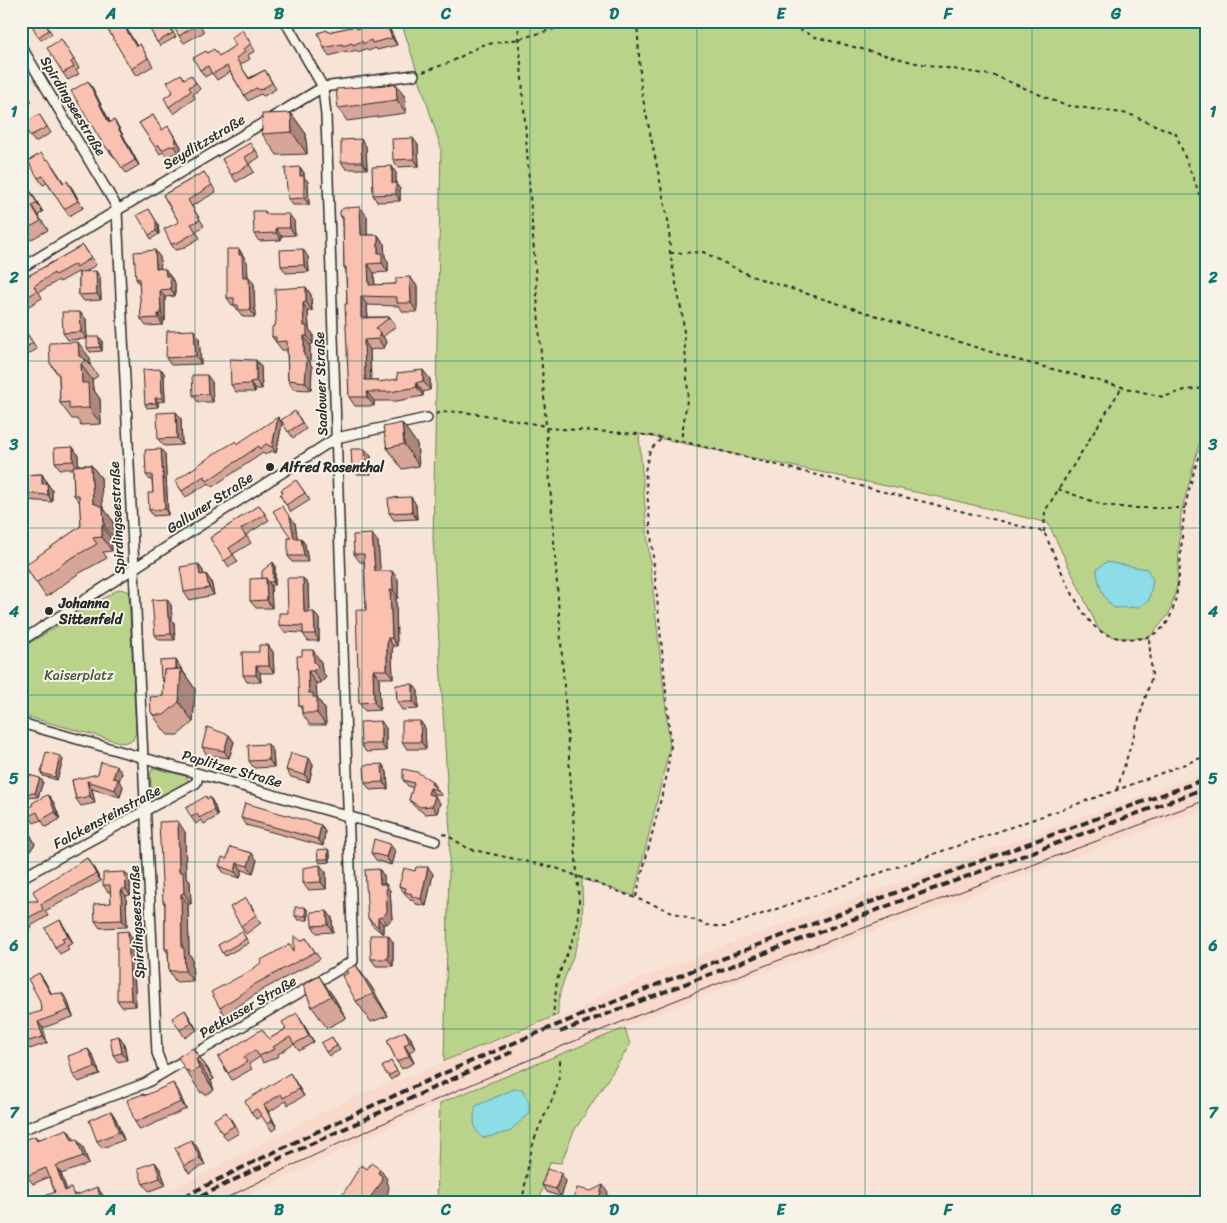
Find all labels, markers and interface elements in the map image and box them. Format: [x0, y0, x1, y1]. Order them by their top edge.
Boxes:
text: A [105, 0, 116, 28]
text: B [274, 0, 285, 28]
text: C [440, 0, 452, 28]
text: D [609, 0, 619, 28]
text: E [777, 0, 787, 28]
text: F [943, 0, 954, 28]
text: G [1110, 0, 1122, 28]
street label: Spirdingseestraße [33, 51, 113, 161]
text: 1 [11, 97, 18, 126]
text: 1 [1210, 97, 1217, 126]
street label: Seydlitzstraße [158, 107, 250, 177]
text: 2 [8, 263, 19, 292]
text: 2 [1207, 263, 1218, 292]
street label: Saalower Straße [307, 331, 335, 436]
text: 3 [9, 430, 19, 459]
text: 3 [1208, 430, 1218, 459]
place label: Alfred Rosenthal [279, 455, 385, 480]
street label: Spirdingseestraße [102, 461, 132, 575]
marker: Alfred Rosenthal [264, 461, 276, 473]
street label: Galluner Straße [161, 465, 259, 541]
place label: Johanna Sittenfeld [58, 591, 124, 632]
text: 4 [8, 597, 19, 626]
text: 4 [1207, 597, 1218, 626]
marker: Johanna Sittenfeld [43, 605, 55, 617]
park label: Kaiserplatz [44, 663, 114, 688]
street label: Paplitzer Straße [179, 743, 285, 795]
text: 5 [9, 764, 19, 793]
text: 5 [1208, 764, 1218, 793]
street label: Falckensteinstraße [48, 778, 166, 856]
street label: Spirdingseestraße [122, 865, 152, 979]
text: 6 [8, 931, 19, 960]
text: 6 [1207, 931, 1218, 960]
street label: Petkusser Straße [194, 969, 302, 1045]
text: 7 [9, 1098, 20, 1127]
text: 7 [1208, 1098, 1219, 1127]
text: A [105, 1195, 116, 1223]
text: B [274, 1195, 285, 1223]
text: C [440, 1195, 452, 1223]
text: D [609, 1195, 619, 1223]
text: E [777, 1195, 787, 1223]
text: F [943, 1195, 954, 1223]
text: G [1110, 1195, 1122, 1223]

